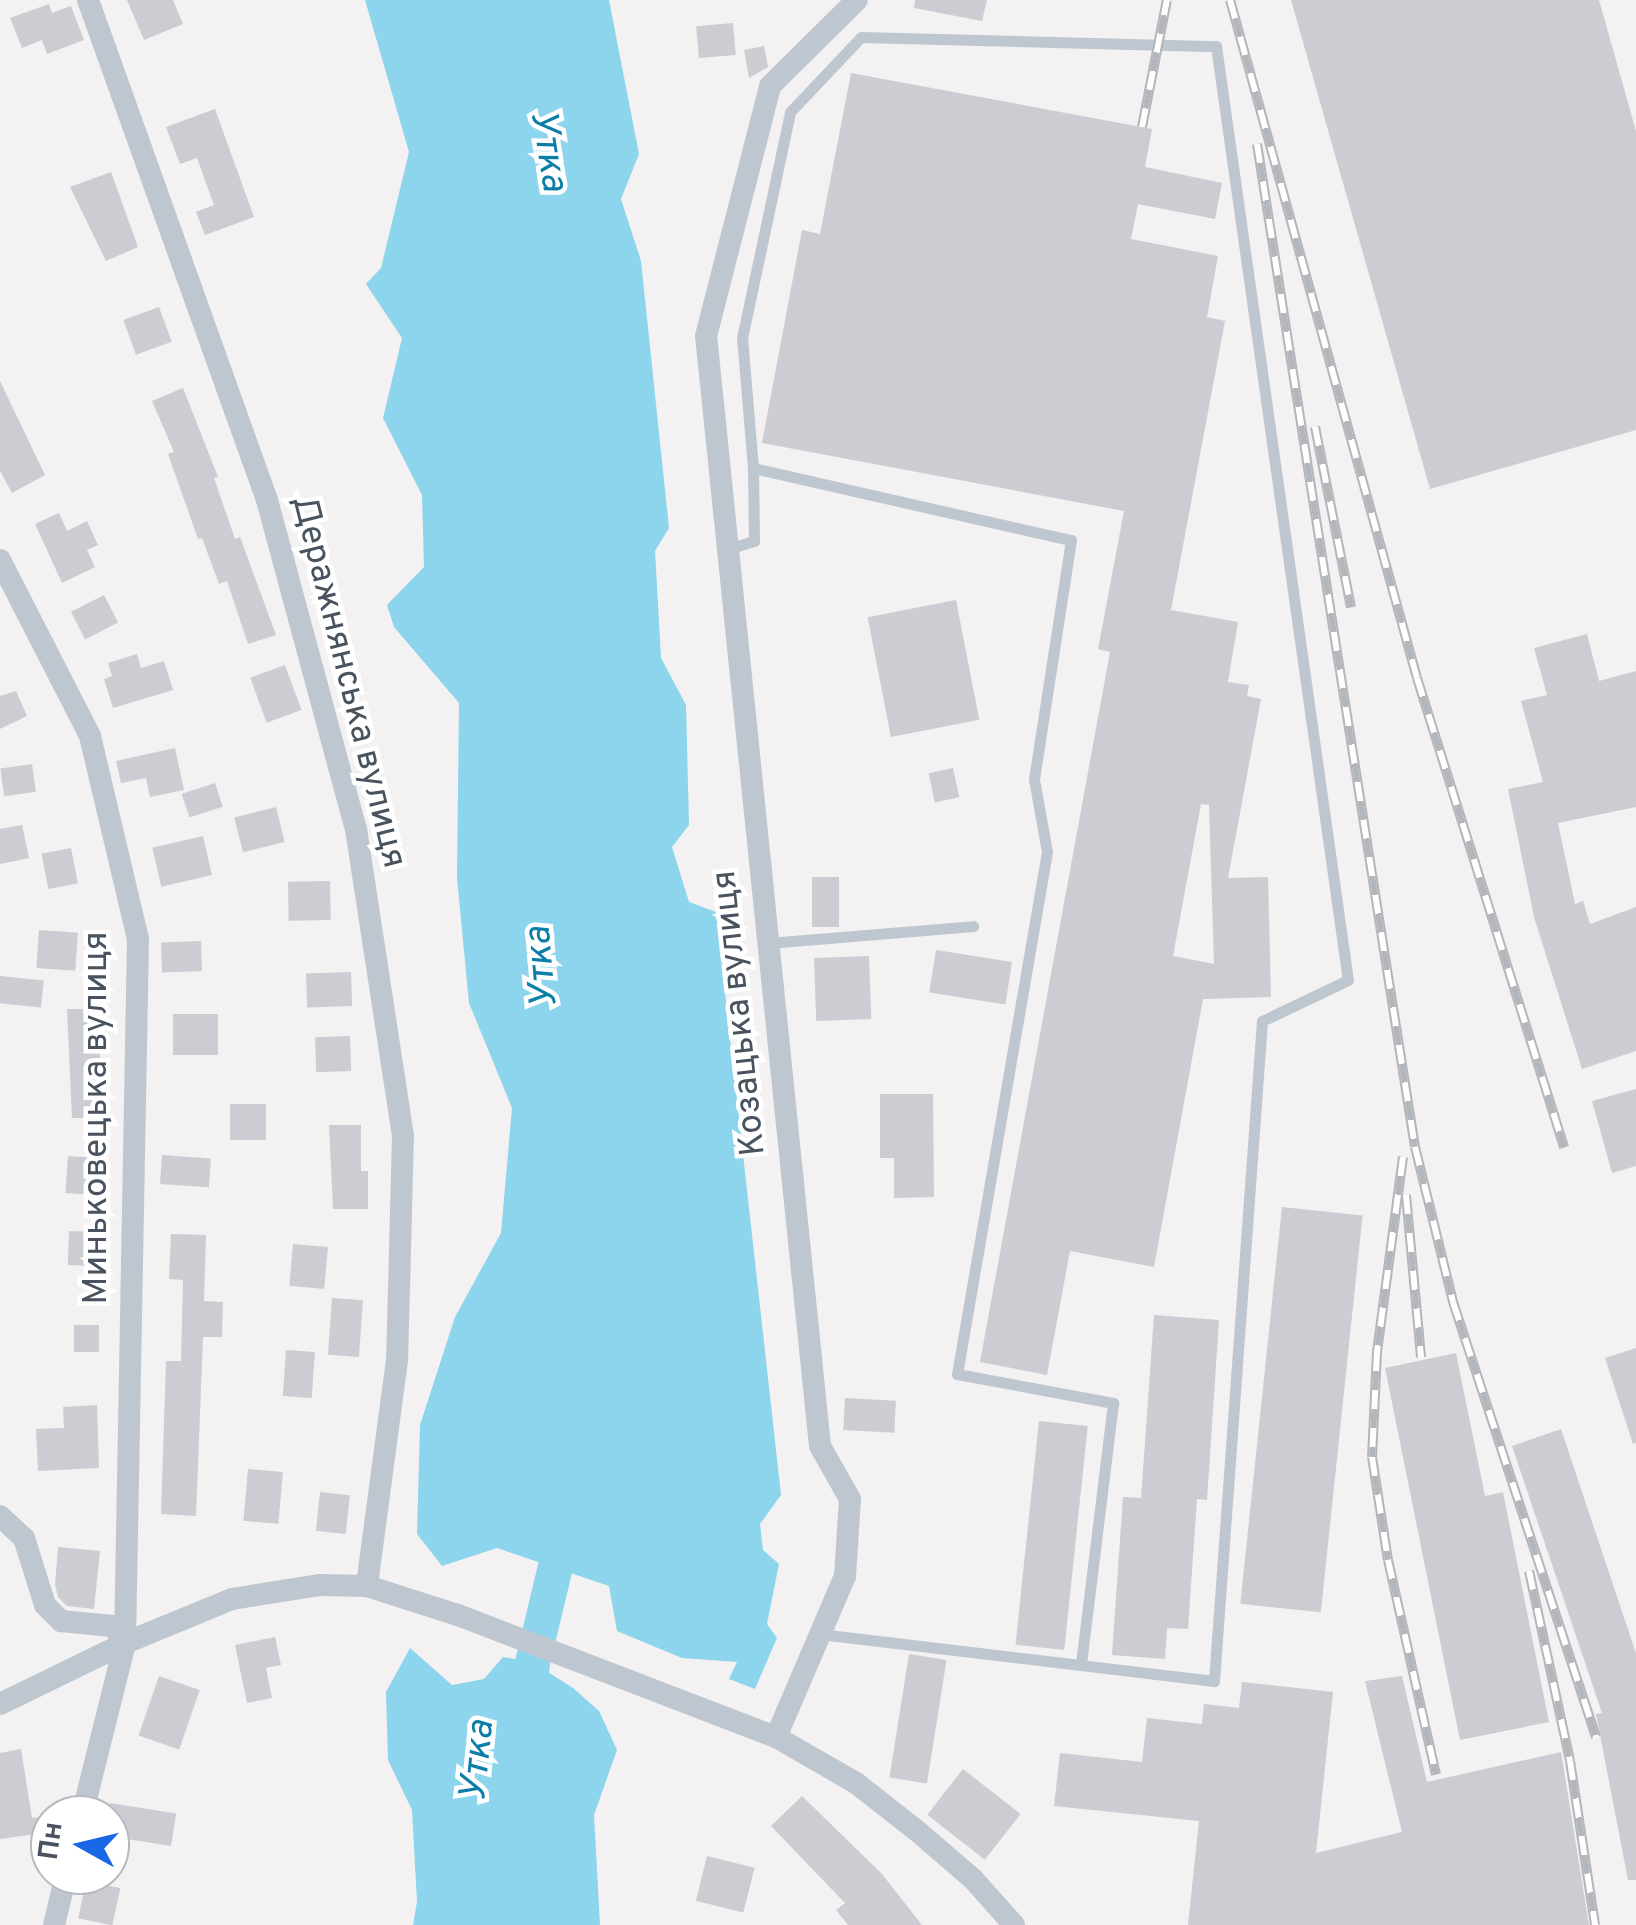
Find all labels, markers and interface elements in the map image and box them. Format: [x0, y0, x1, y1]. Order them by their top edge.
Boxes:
water label: Утка [518, 107, 576, 195]
street label: Деражнянська вулиця [281, 492, 415, 872]
street label: Козацька вулиця [704, 868, 776, 1158]
water label: Утка [517, 924, 569, 1010]
street label: Миньковецька вулиця [76, 931, 118, 1305]
water label: Утка [452, 1718, 506, 1804]
north arrow [30, 1795, 130, 1895]
text: Пн [32, 1820, 73, 1862]

